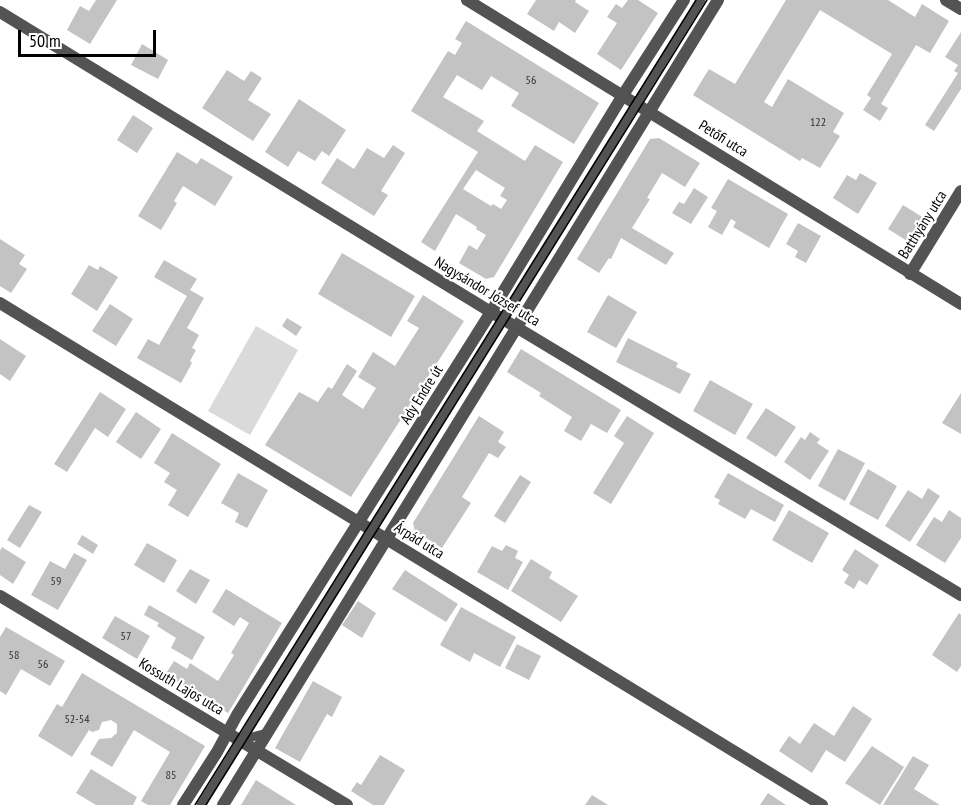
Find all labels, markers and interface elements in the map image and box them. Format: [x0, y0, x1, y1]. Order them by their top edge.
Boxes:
scale bar [21, 18, 159, 56]
text: 50 m [29, 29, 61, 52]
house number: 56 [526, 74, 536, 88]
house number: 122 [810, 116, 826, 130]
street label: Petőfi utca [695, 117, 751, 161]
street label: Batthyány utca [895, 188, 951, 262]
street label: Nagysándor József utca [431, 253, 543, 331]
street label: Ady Endre út [397, 362, 447, 428]
street label: Árpád utca [391, 519, 447, 563]
house number: 59 [51, 575, 61, 589]
house number: 57 [121, 630, 131, 644]
house number: 58 [9, 649, 19, 663]
street label: Kossuth Lajos utca [135, 655, 227, 719]
house number: 56 [38, 658, 48, 672]
house number: 52-54 [64, 713, 90, 727]
house number: 85 [166, 769, 176, 783]

